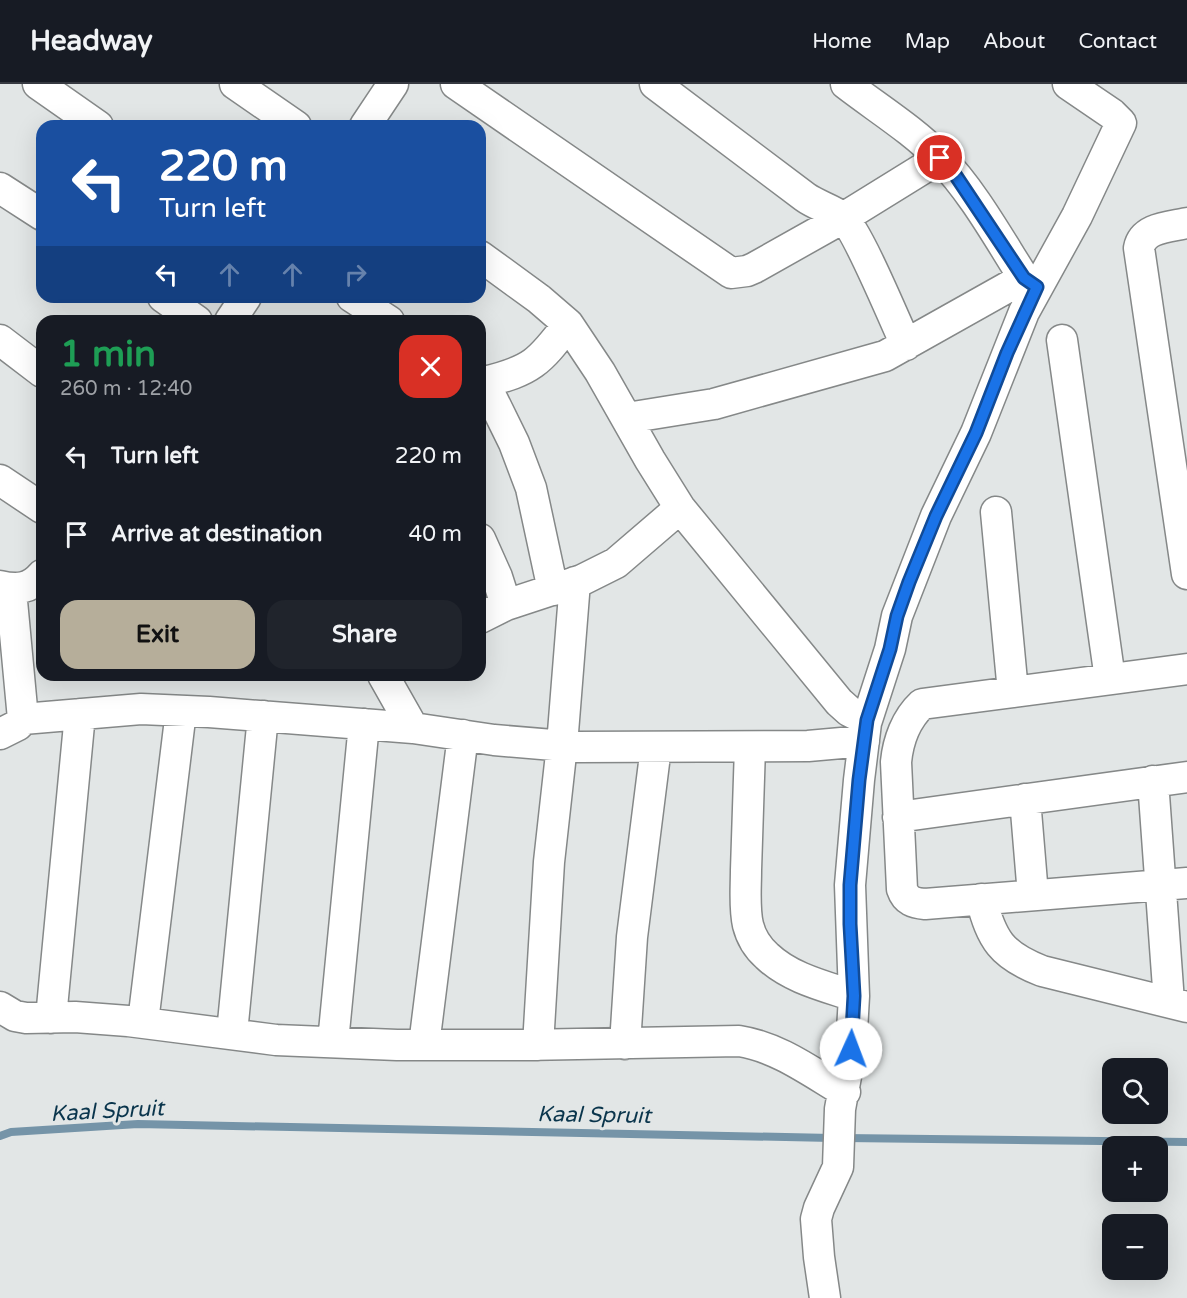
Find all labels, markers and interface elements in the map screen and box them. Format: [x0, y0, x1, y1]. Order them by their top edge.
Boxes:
text: Headway [30, 24, 153, 58]
text: Home [812, 29, 872, 54]
text: Map [905, 29, 950, 54]
text: About [983, 29, 1045, 54]
text: Contact [1078, 29, 1157, 54]
pin [914, 132, 965, 183]
text: 220 m [159, 141, 288, 192]
icon: arrive [923, 141, 956, 174]
icon: left [60, 144, 138, 222]
text: Turn left [159, 192, 266, 225]
icon: left [150, 258, 183, 291]
icon: ahead [213, 258, 246, 291]
icon: ahead [276, 258, 309, 291]
icon: right [339, 258, 372, 291]
text: 1 min [60, 333, 156, 376]
button: close [399, 335, 462, 398]
text: 260 m · 12:40 [60, 377, 192, 401]
icon: left [60, 440, 93, 473]
text: Turn left [111, 443, 199, 469]
text: 220 m [395, 443, 462, 469]
icon: arrive [60, 518, 93, 551]
text: Arrive at destination [111, 521, 322, 547]
text: 40 m [408, 521, 462, 547]
button: Exit [60, 600, 255, 669]
button: Share [267, 600, 462, 669]
position arrow [819, 1017, 883, 1081]
map controls [1102, 1058, 1168, 1280]
button: search [1102, 1058, 1168, 1124]
water label: Kaal Spruit [50, 1095, 167, 1127]
water label: Kaal Spruit [537, 1101, 654, 1129]
button: + [1102, 1136, 1168, 1202]
button: − [1102, 1214, 1168, 1280]

